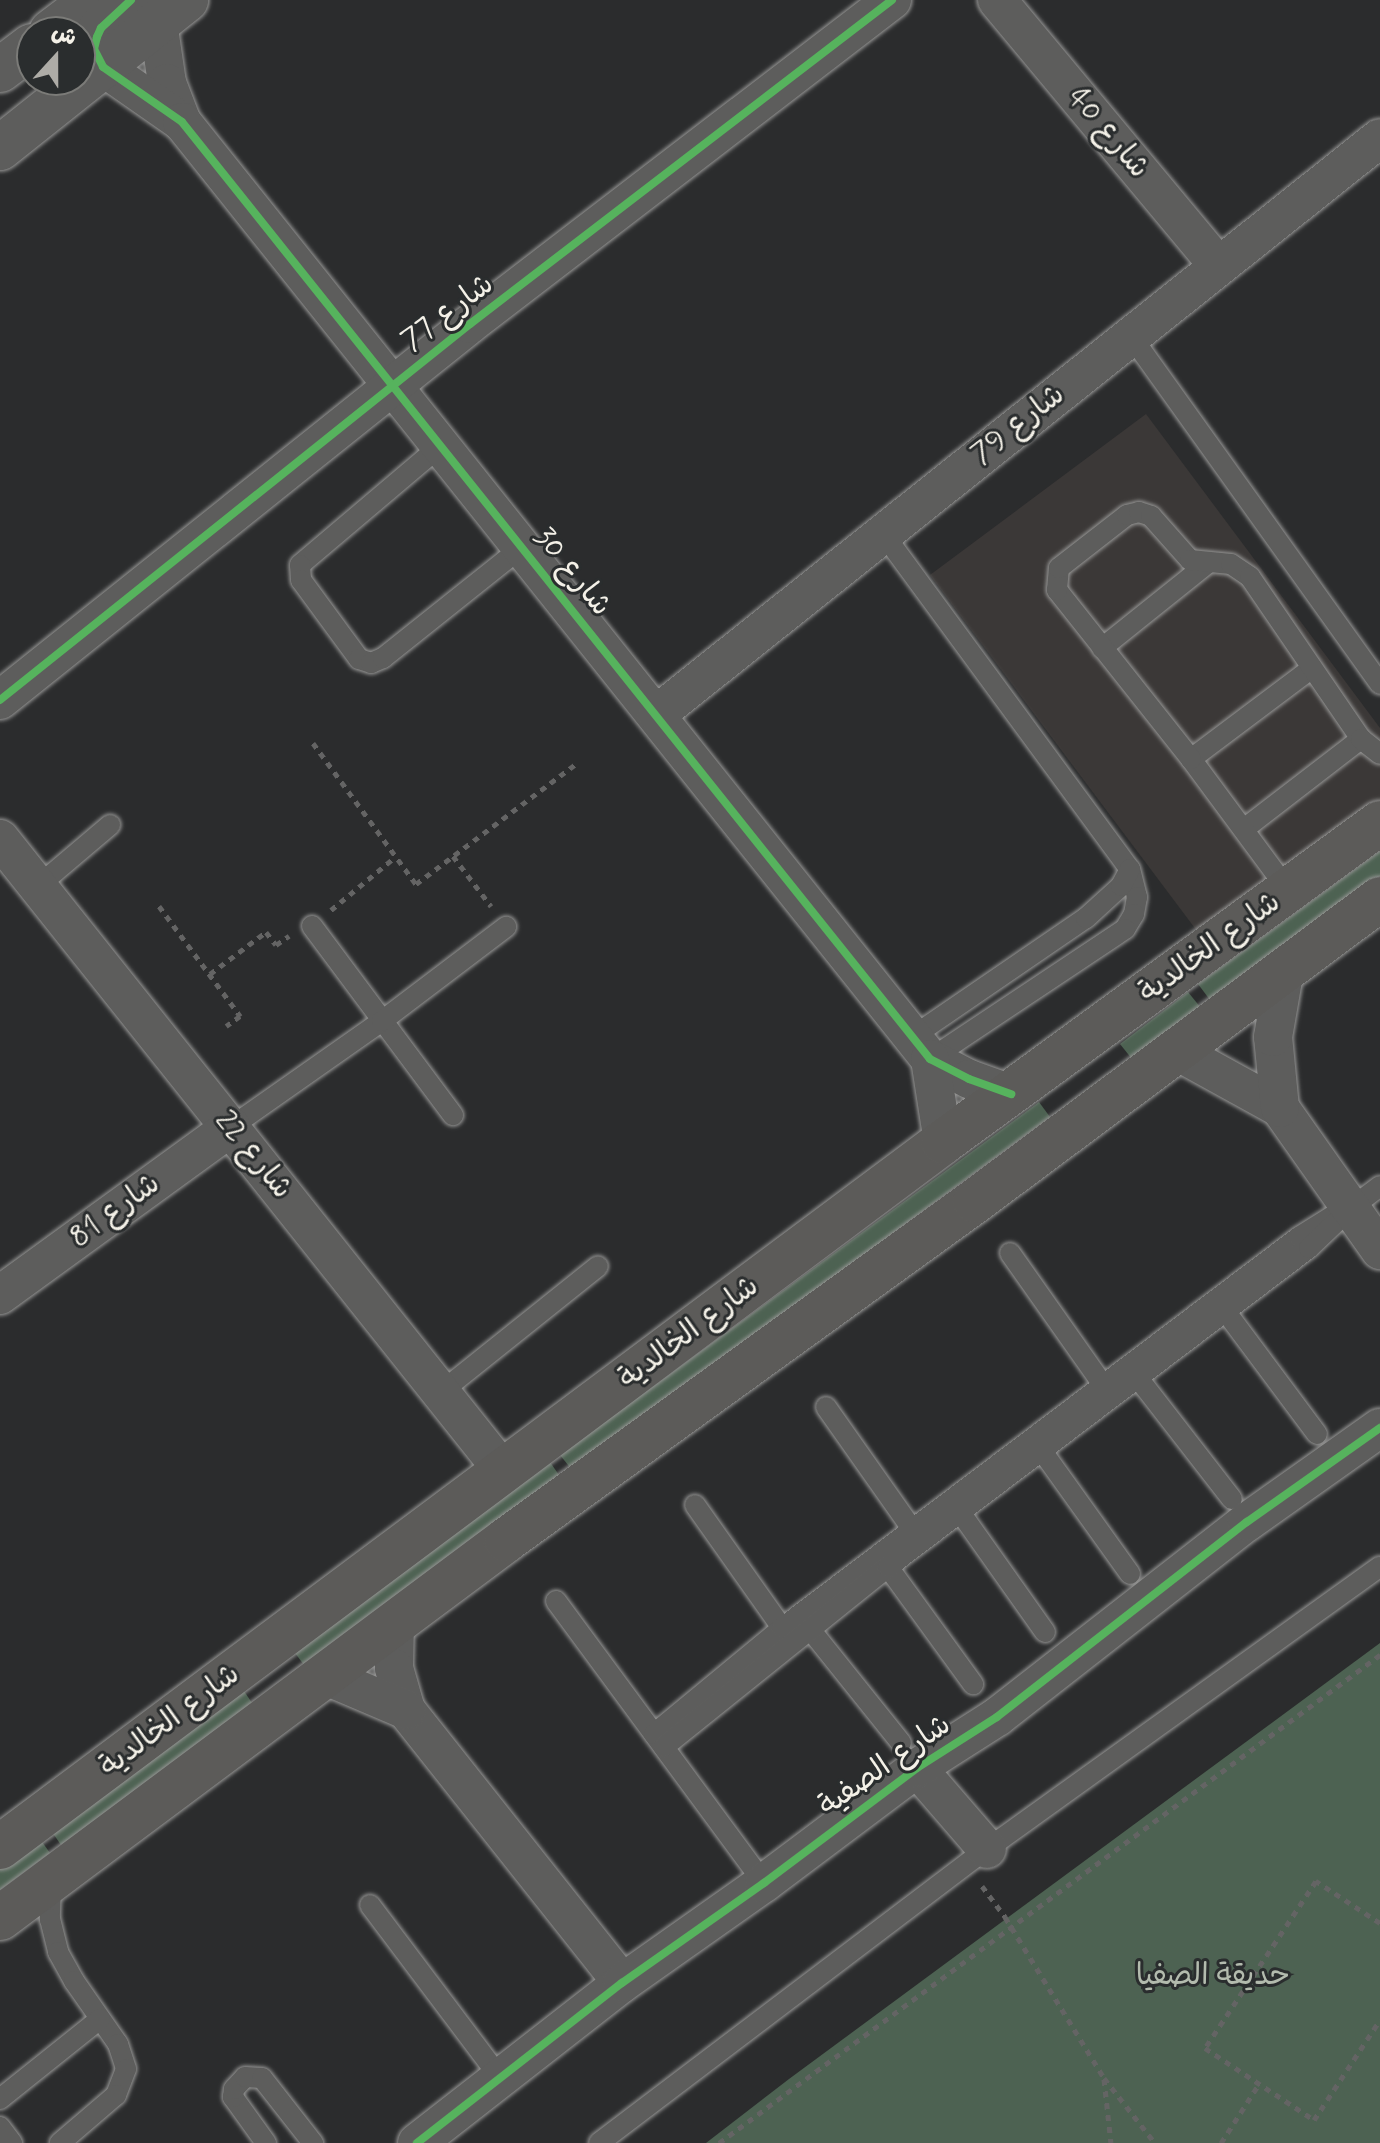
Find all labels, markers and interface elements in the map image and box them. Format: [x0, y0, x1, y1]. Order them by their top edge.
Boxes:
north arrow [16, 16, 96, 96]
text: ش [48, 18, 80, 53]
street label: شارع 40 [1060, 80, 1156, 186]
street label: شارع 77 [395, 267, 501, 359]
street label: شارع 79 [964, 377, 1072, 473]
street label: شارع 30 [525, 520, 619, 624]
street label: شارع الخالدية [1132, 885, 1288, 1011]
street label: شارع 22 [206, 1103, 300, 1207]
street label: شارع 81 [63, 1166, 167, 1256]
street label: شارع الخالدية [612, 1269, 766, 1397]
street label: شارع الخالدية [93, 1657, 247, 1785]
street label: شارع الصفية [812, 1707, 958, 1825]
park label: حديقة الصفيا [1136, 1958, 1290, 1994]

